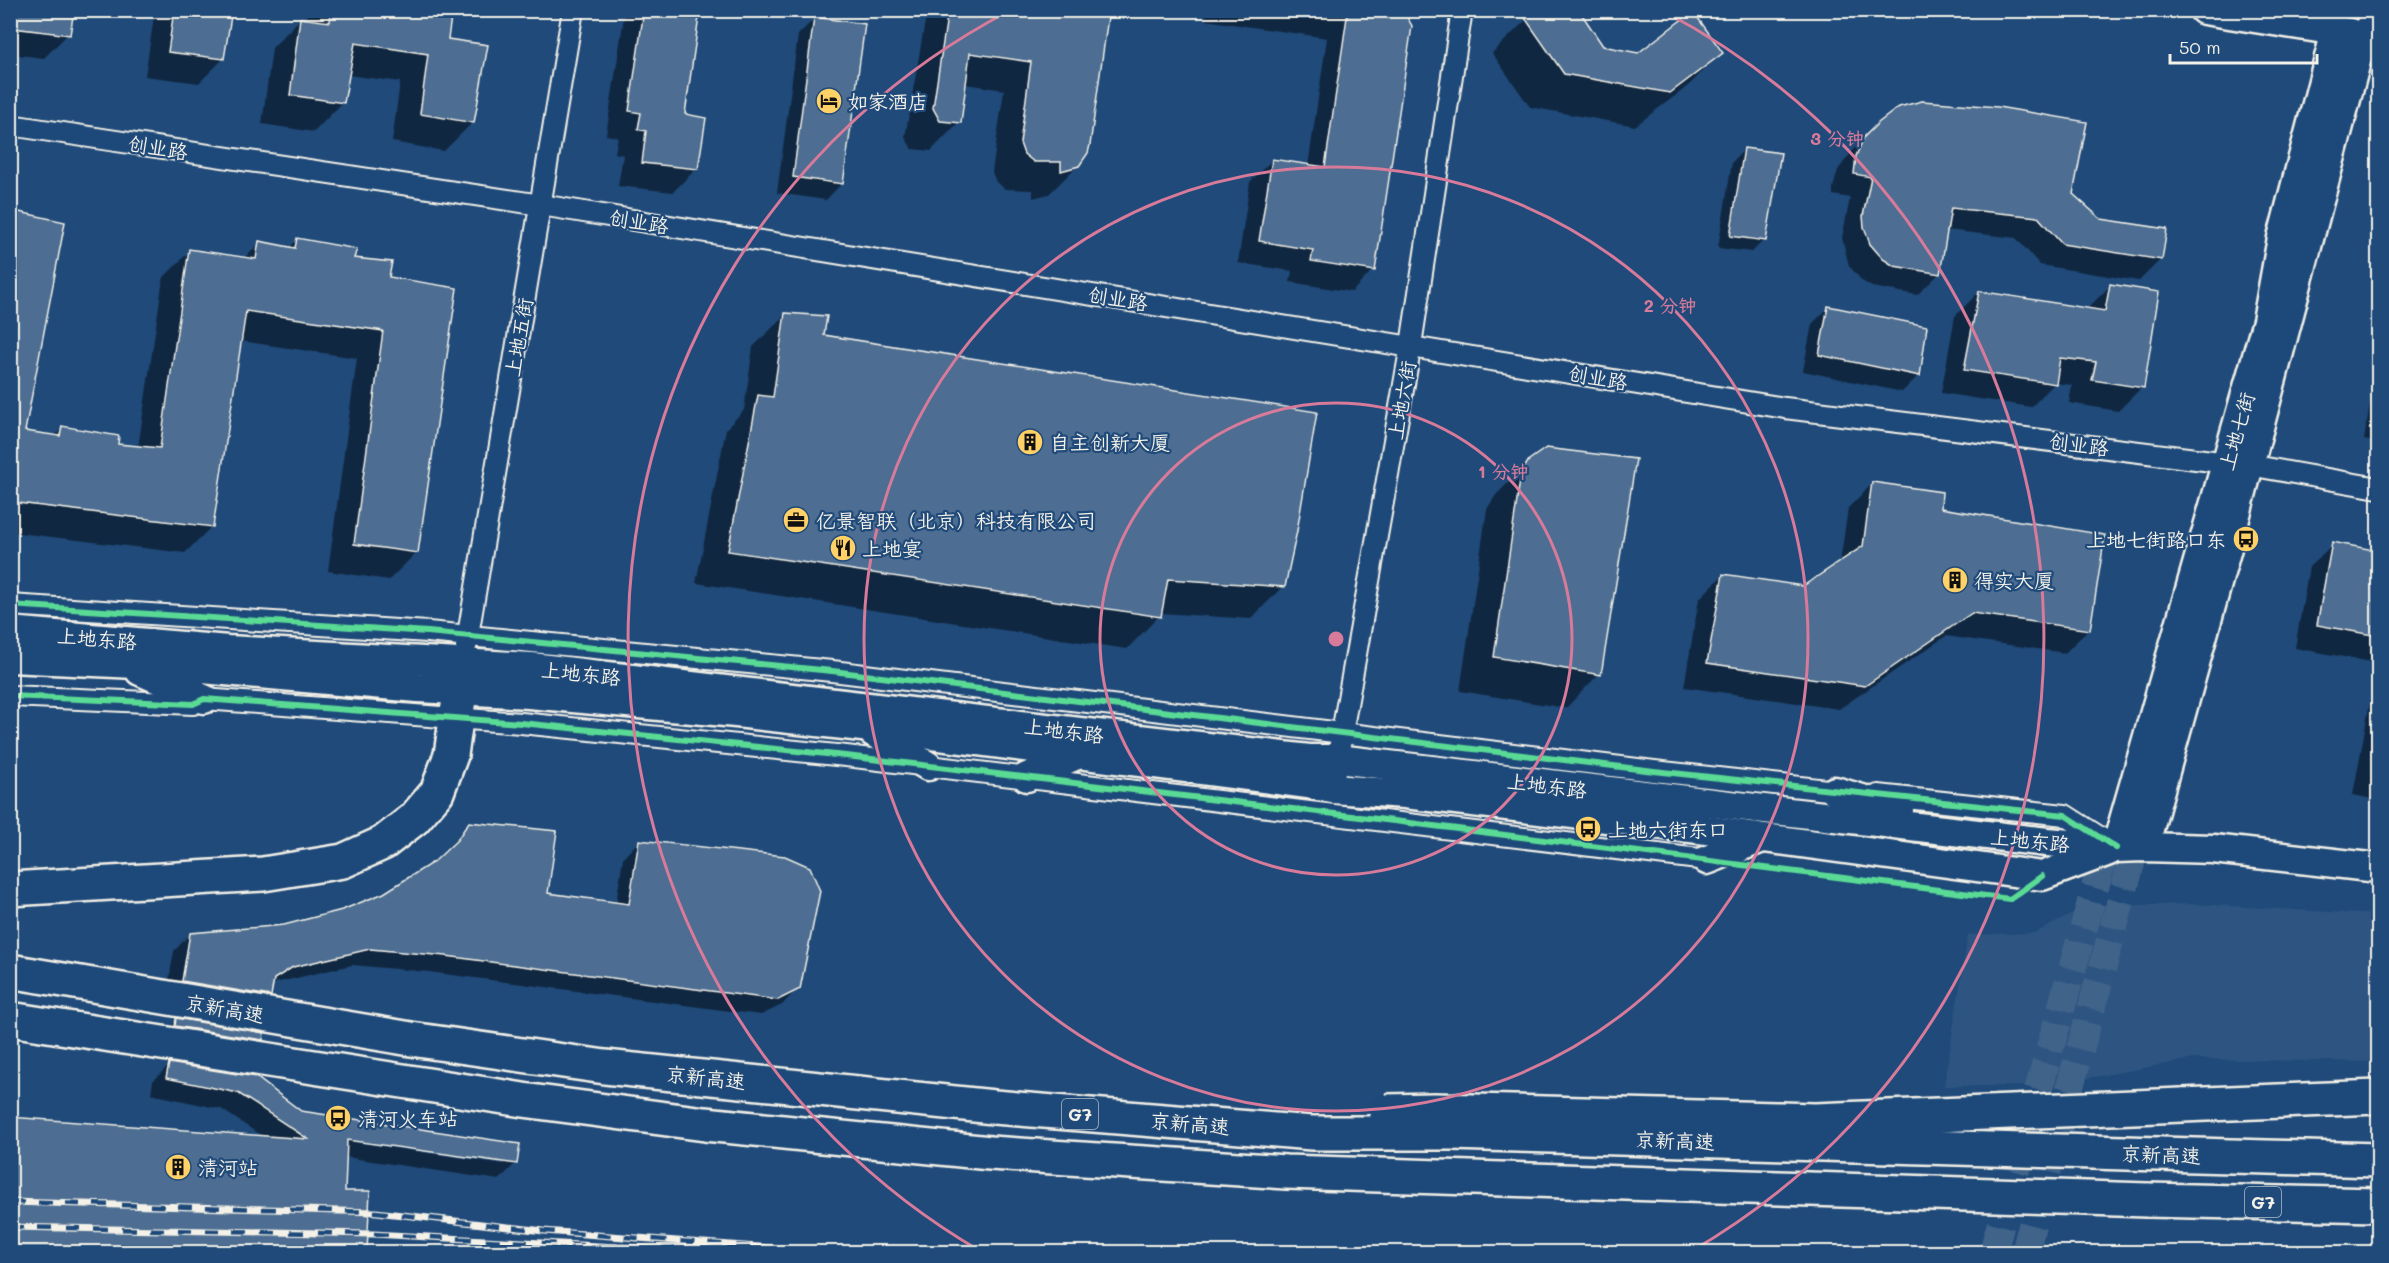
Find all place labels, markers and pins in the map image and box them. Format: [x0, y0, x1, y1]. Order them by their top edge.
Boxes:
hotel icon: 如家酒店 [814, 86, 844, 116]
place label: 如家酒店 [848, 88, 928, 114]
building icon: 自主创新大厦 [1015, 427, 1045, 457]
place label: 自主创新大厦 [1050, 429, 1170, 455]
office icon: 亿景智联（北京）科技有限公司 [781, 505, 811, 535]
place label: 亿景智联（北京）科技有限公司 [816, 507, 1096, 533]
bus stop icon: 上地七街路口东 [2231, 524, 2261, 554]
place label: 上地七街路口东 [2086, 526, 2226, 552]
restaurant icon: 上地宴 [828, 533, 858, 563]
place label: 上地宴 [862, 535, 922, 561]
building icon: 得实大厦 [1940, 565, 1970, 595]
place label: 得实大厦 [1974, 567, 2054, 593]
centre of rings [1326, 629, 1346, 649]
bus stop icon: 上地六街东口 [1573, 814, 1603, 844]
place label: 上地六街东口 [1608, 816, 1728, 842]
bus stop icon: 清河火车站 [323, 1103, 353, 1133]
place label: 清河火车站 [358, 1105, 458, 1131]
building icon: 清河站 [163, 1152, 193, 1182]
place label: 清河站 [198, 1154, 258, 1180]

